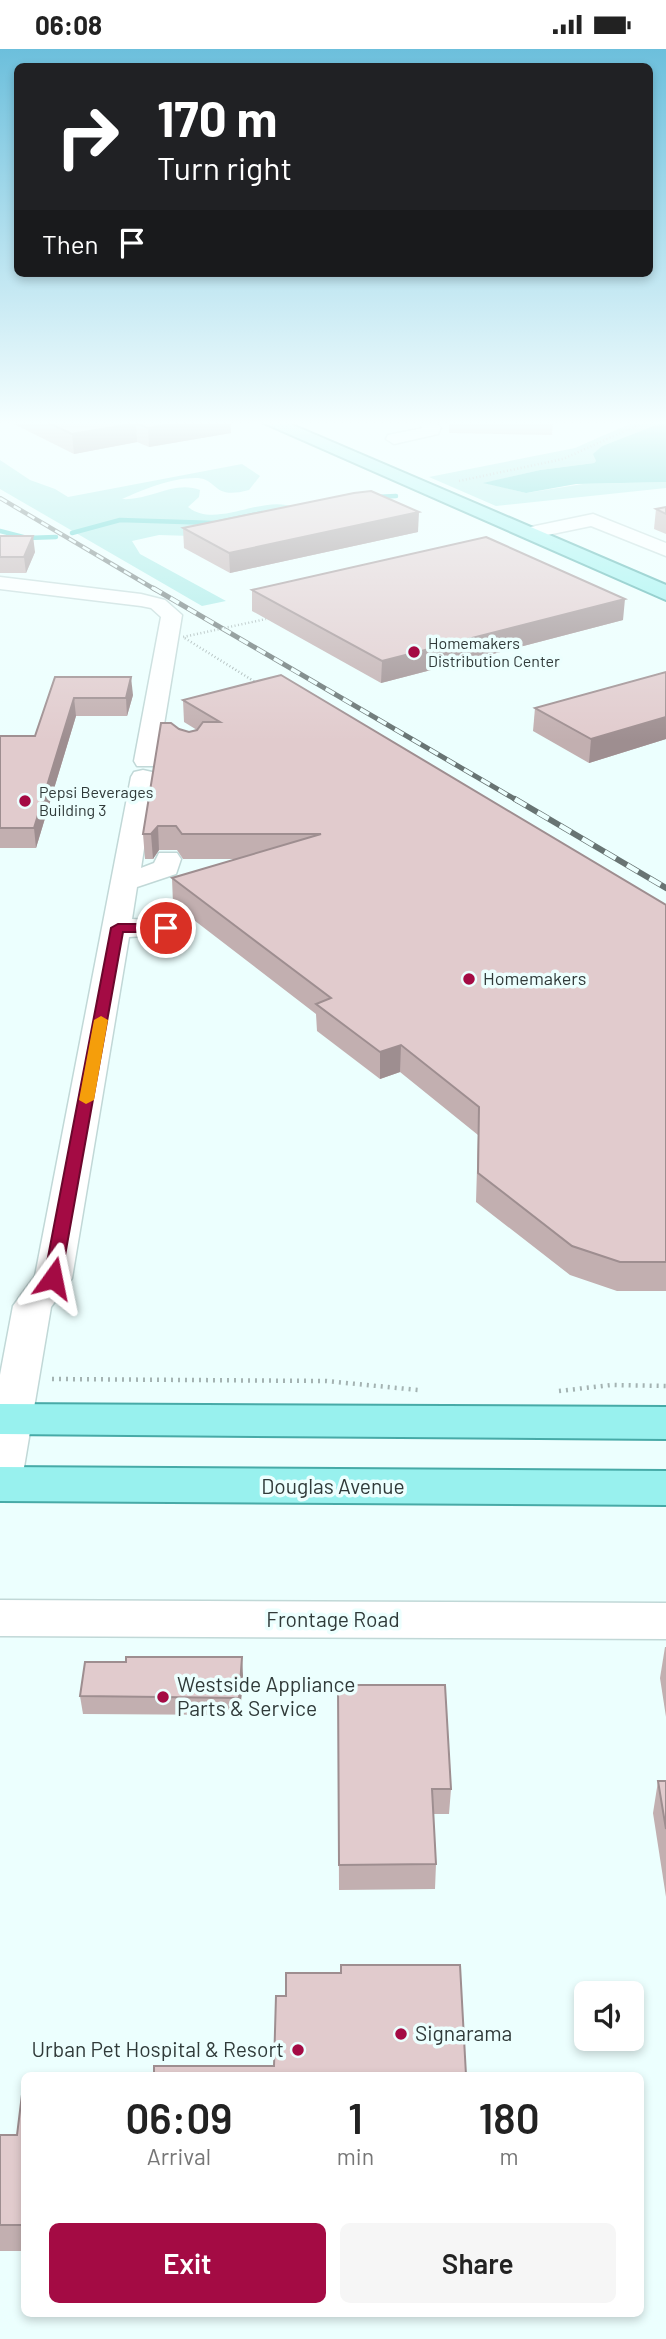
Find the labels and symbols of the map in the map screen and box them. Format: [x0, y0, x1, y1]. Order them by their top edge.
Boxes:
place label: Homemakers Distribution Center [428, 633, 560, 670]
marker: Homemakers Distribution Center [406, 644, 422, 660]
place label: Pepsi Beverages Building 3 [39, 782, 153, 819]
marker: Pepsi Beverages Building 3 [17, 793, 33, 809]
pin [136, 898, 196, 958]
place label: Homemakers [483, 967, 586, 989]
marker: Homemakers [461, 971, 477, 987]
position arrow [16, 1241, 90, 1315]
street label: Douglas Avenue [261, 1473, 405, 1498]
street label: Frontage Road [266, 1606, 400, 1631]
place label: Westside Appliance Parts & Service [177, 1671, 356, 1720]
marker: Westside Appliance Parts & Service [155, 1689, 171, 1705]
place label: Signarama [415, 2020, 512, 2045]
marker: Signarama [393, 2026, 409, 2042]
place label: Urban Pet Hospital & Resort [32, 2036, 284, 2061]
marker: Urban Pet Hospital & Resort [290, 2042, 306, 2058]

